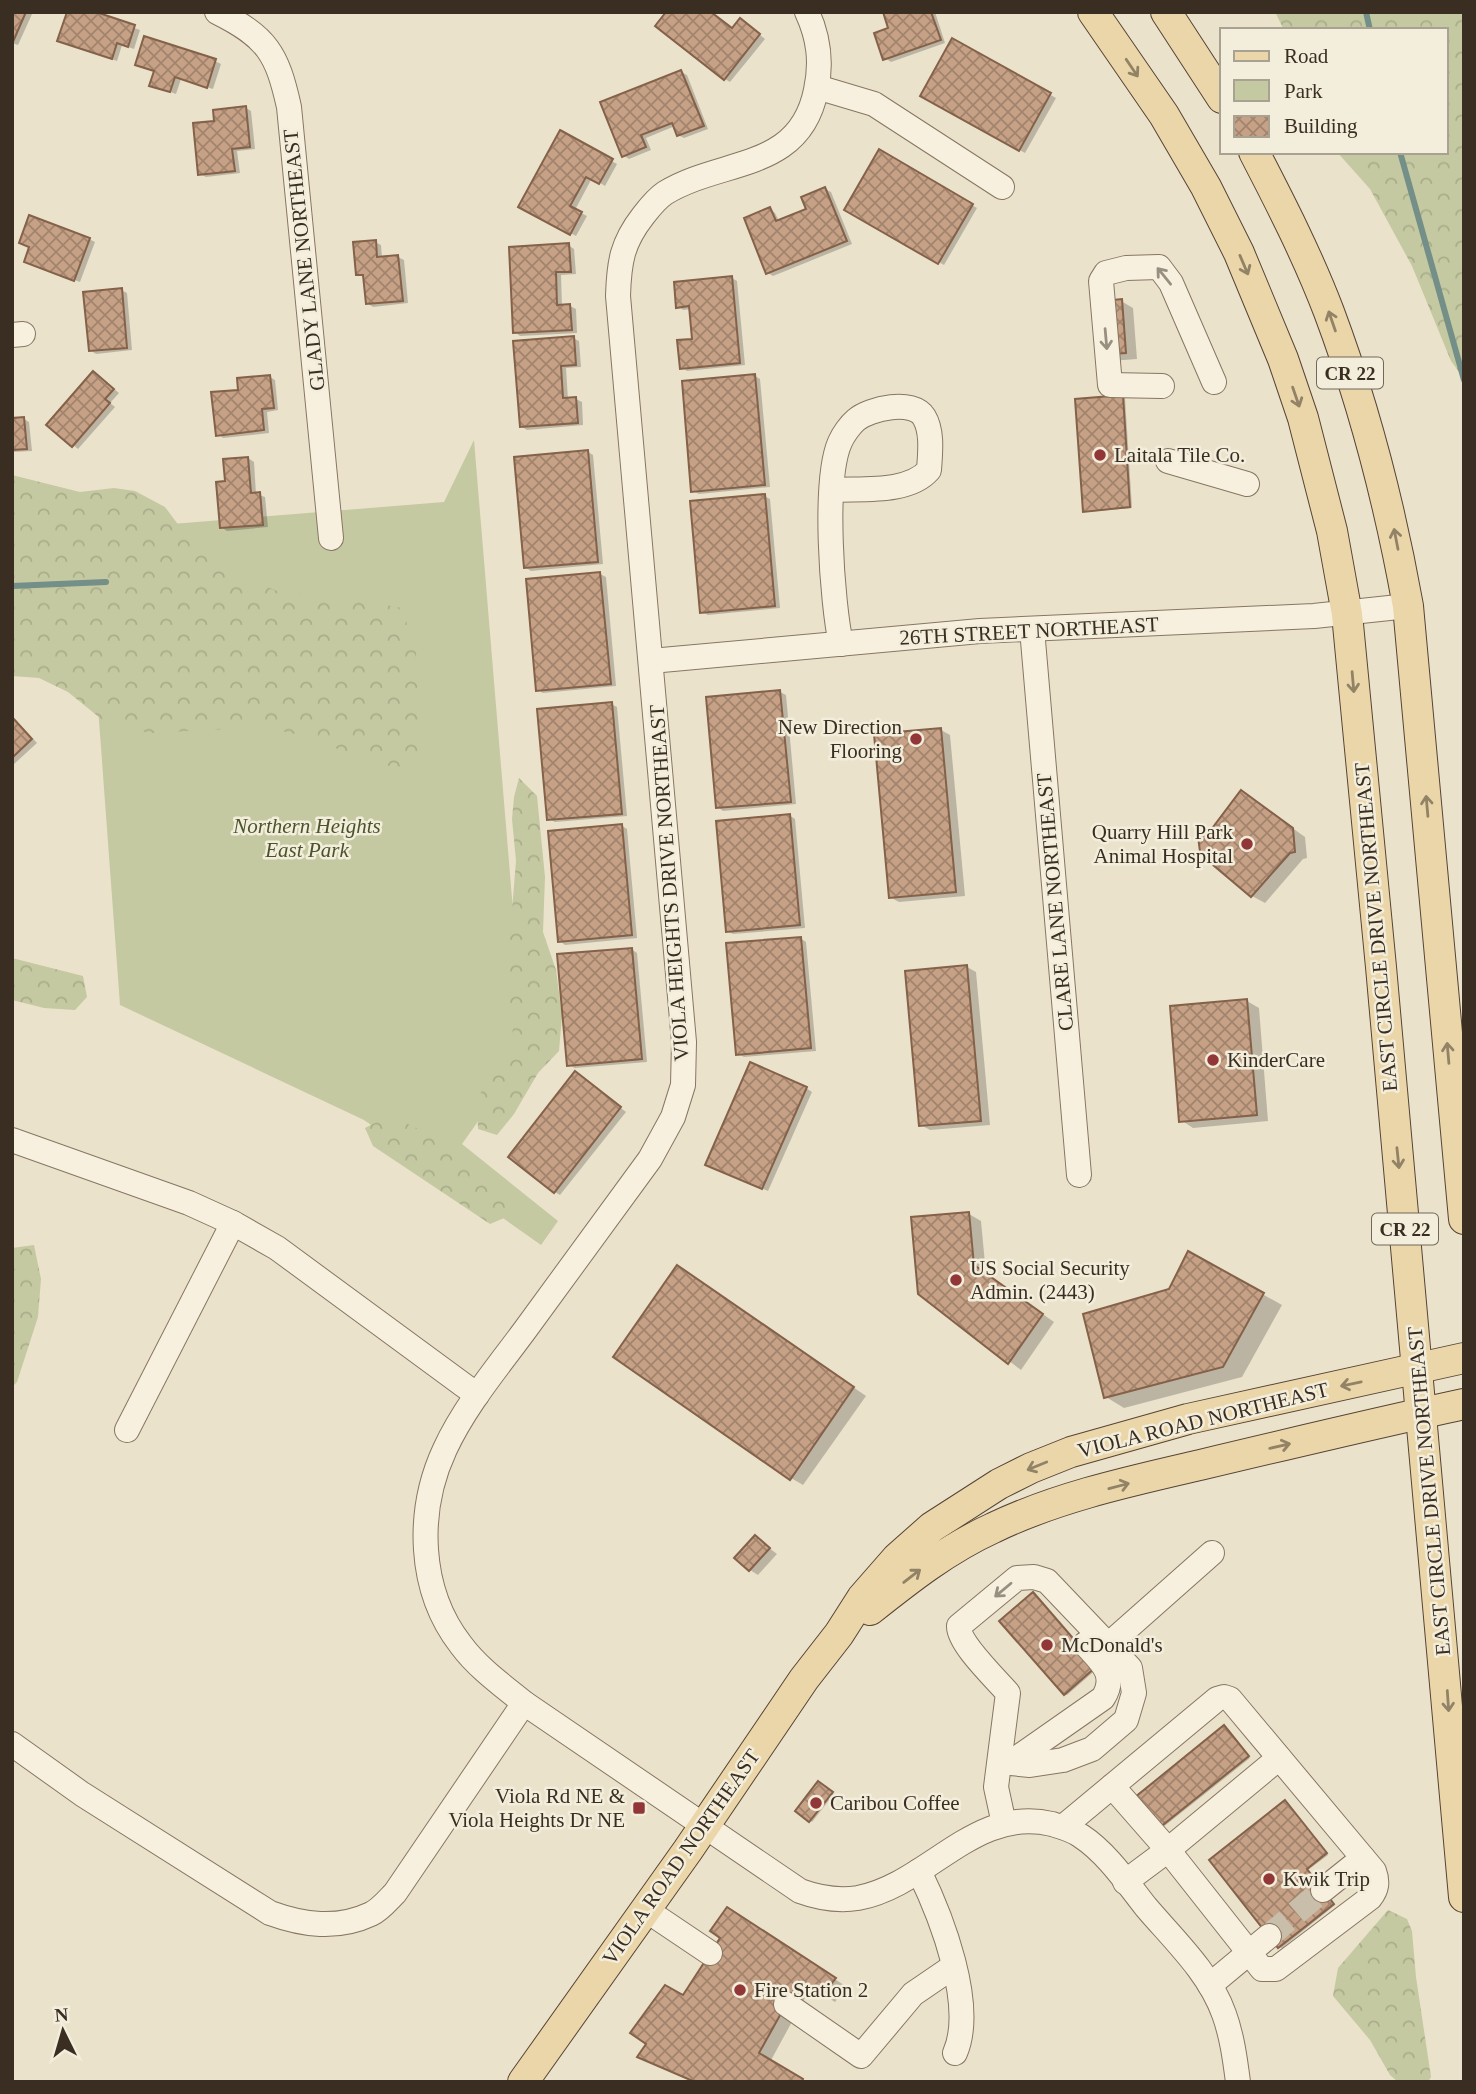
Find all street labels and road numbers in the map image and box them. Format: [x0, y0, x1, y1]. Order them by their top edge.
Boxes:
street label: GLADY LANE NORTHEAST [278, 128, 330, 392]
road number: CR 22 [1317, 358, 1383, 388]
street label: 26TH STREET NORTHEAST [899, 612, 1159, 650]
street label: VIOLA HEIGHTS DRIVE NORTHEAST [645, 704, 693, 1062]
street label: EAST CIRCLE DRIVE NORTHEAST [1350, 761, 1402, 1093]
street label: CLARE LANE NORTHEAST [1032, 772, 1078, 1032]
road number: CR 22 [1372, 1214, 1438, 1245]
street label: EAST CIRCLE DRIVE NORTHEAST [1403, 1325, 1455, 1657]
street label: VIOLA ROAD NORTHEAST [1075, 1377, 1331, 1463]
street label: VIOLA ROAD NORTHEAST [597, 1744, 765, 1969]

